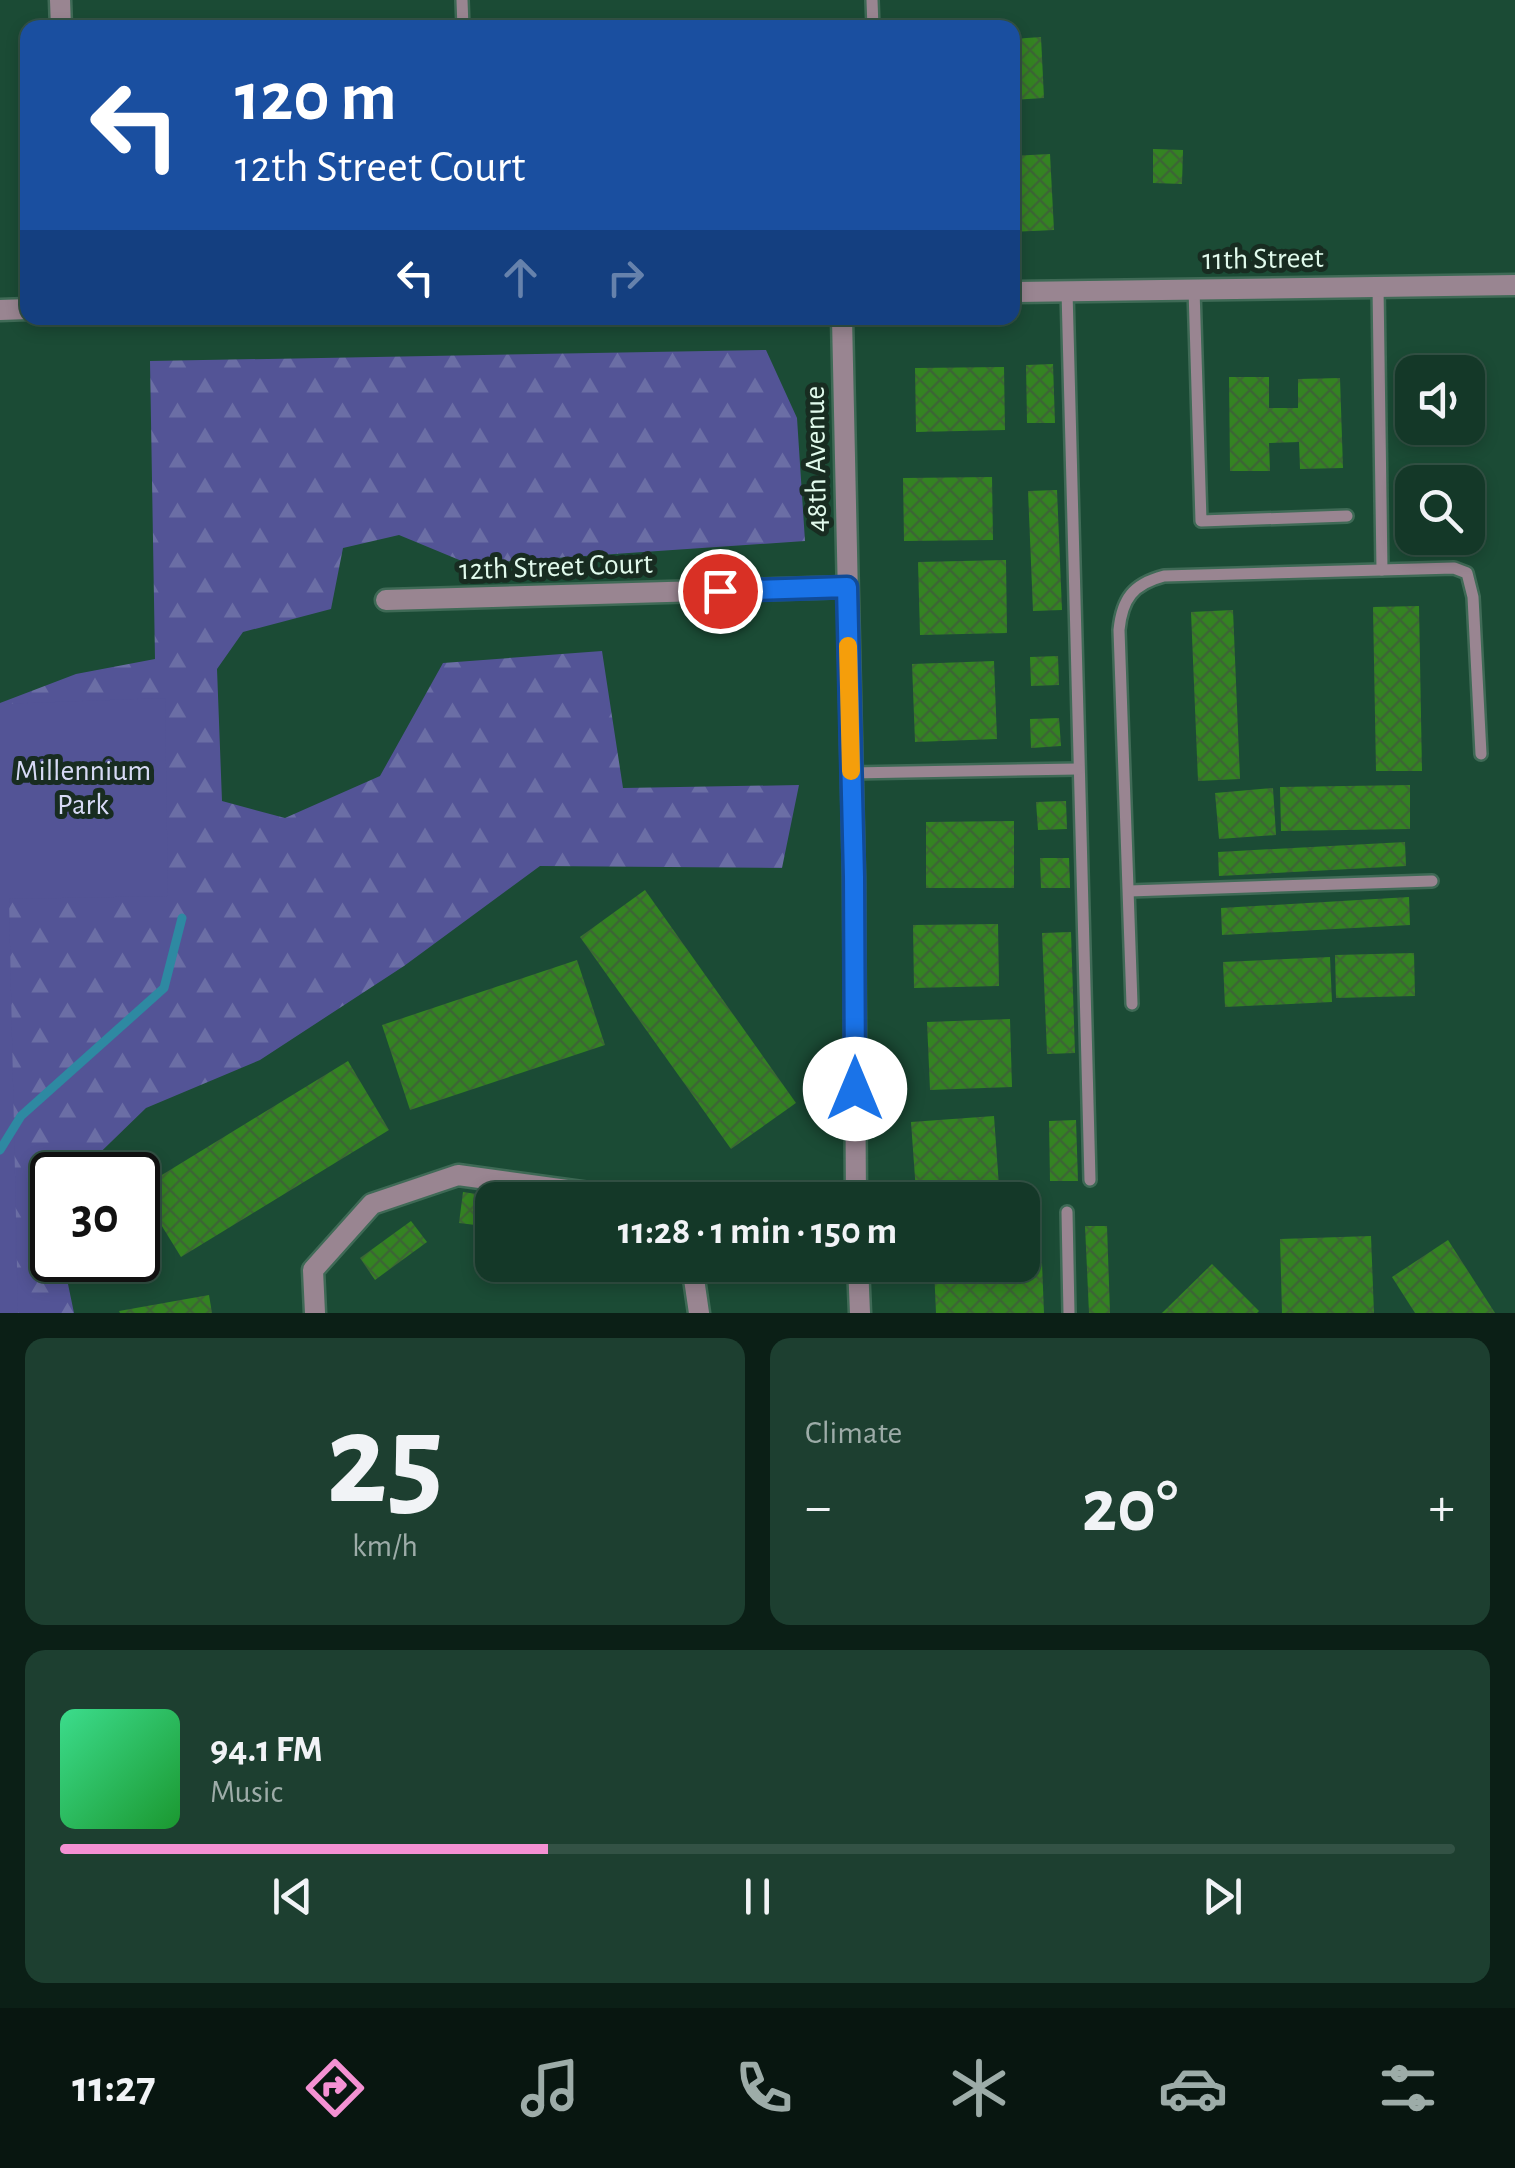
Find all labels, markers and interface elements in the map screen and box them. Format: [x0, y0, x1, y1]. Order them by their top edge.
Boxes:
icon: left [70, 60, 200, 190]
text: 120 m [235, 63, 397, 133]
text: 12th Street Court [235, 145, 525, 190]
street label: 11th Street [1202, 243, 1324, 275]
icon: left [388, 250, 443, 305]
icon: ahead [493, 250, 548, 305]
icon: right [598, 250, 653, 305]
map controls [1395, 355, 1485, 555]
button: sound [1395, 355, 1485, 445]
street label: 48th Avenue [800, 386, 832, 532]
button: search [1395, 465, 1485, 555]
street label: 12th Street Court [459, 549, 654, 585]
pin [678, 549, 763, 634]
icon: arrive [693, 564, 748, 619]
park label: Millennium Park [15, 756, 151, 820]
position arrow [803, 1037, 907, 1141]
speed limit sign: 30 [30, 1152, 160, 1282]
text: 11:28 · 1 min · 150 m [618, 1213, 897, 1251]
text: 25 [326, 1397, 444, 1527]
text: Climate [805, 1417, 902, 1449]
text: 20° [1082, 1470, 1178, 1545]
text: − [805, 1480, 831, 1535]
text: + [1429, 1480, 1455, 1535]
text: km/h [352, 1530, 418, 1562]
text: 94.1 FM [210, 1731, 323, 1769]
text: Music [210, 1776, 283, 1808]
icon: previous [265, 1869, 320, 1924]
icon: pause [730, 1869, 785, 1924]
icon: next [1195, 1869, 1250, 1924]
icon: directions [300, 2053, 370, 2123]
icon: music [515, 2053, 585, 2123]
icon: phone [729, 2053, 799, 2123]
icon: climate [944, 2053, 1014, 2123]
icon: car [1158, 2053, 1228, 2123]
icon: filters [1373, 2053, 1443, 2123]
text: 11:27 [72, 2065, 156, 2110]

